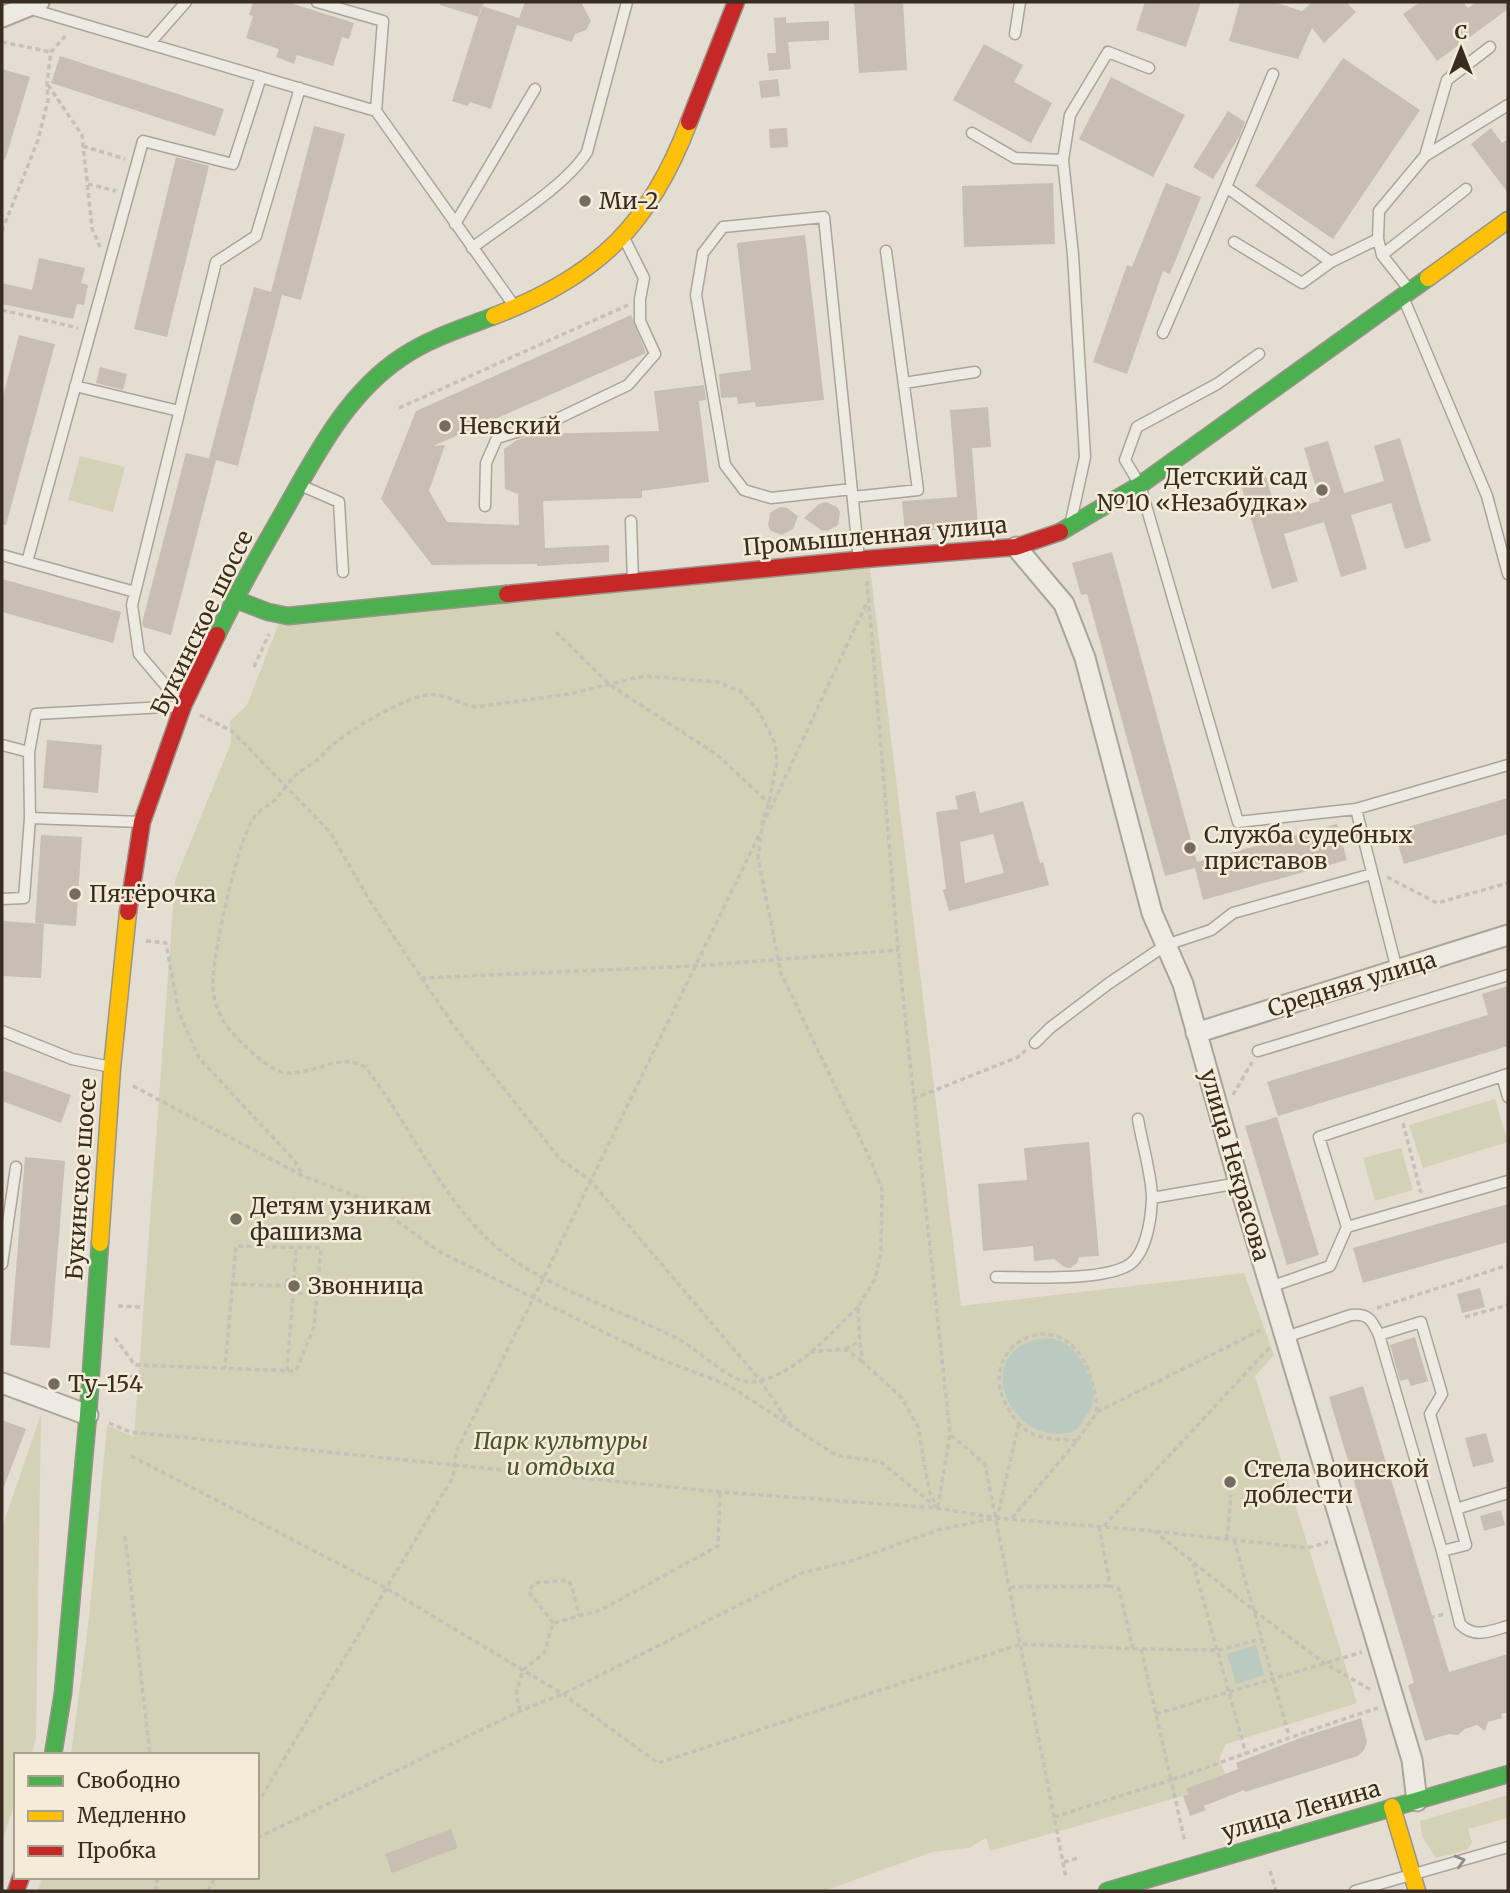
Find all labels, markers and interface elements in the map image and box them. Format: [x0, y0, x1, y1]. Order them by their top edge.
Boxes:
north arrow [1426, 14, 1496, 84]
text: С [1455, 20, 1467, 44]
place label: Ми-2 [599, 186, 659, 215]
marker: Ми-2 [577, 193, 593, 209]
place label: Невский [459, 411, 561, 440]
marker: Невский [437, 418, 453, 434]
place label: Детский сад №10 «Незабудка» [1097, 462, 1308, 517]
marker: Детский сад №10 «Незабудка» [1314, 482, 1330, 498]
street label: Промышленная улица [742, 510, 1008, 562]
street label: Букинское шоссе [144, 525, 259, 720]
place label: Служба судебных приставов [1204, 820, 1413, 875]
marker: Служба судебных приставов [1182, 840, 1198, 856]
place label: Пятёрочка [89, 879, 216, 908]
marker: Пятёрочка [67, 886, 83, 902]
street label: Средняя улица [1264, 944, 1440, 1023]
street label: улица Некрасова [1194, 1066, 1277, 1264]
street label: Букинское шоссе [59, 1077, 102, 1281]
place label: Детям узникам фашизма [250, 1191, 432, 1246]
marker: Детям узникам фашизма [228, 1211, 244, 1227]
place label: Звонница [308, 1271, 424, 1300]
marker: Звонница [286, 1278, 302, 1294]
place label: Ту-154 [68, 1369, 143, 1398]
marker: Ту-154 [46, 1376, 62, 1392]
park label: Парк культуры и отдыха [474, 1426, 648, 1481]
place label: Стела воинской доблести [1243, 1454, 1429, 1509]
marker: Стела воинской доблести [1222, 1474, 1238, 1490]
legend [14, 1753, 259, 1879]
text: Свободно [77, 1767, 180, 1794]
street label: улица Ленина [1218, 1773, 1384, 1846]
text: Медленно [77, 1802, 186, 1829]
text: Пробка [77, 1837, 156, 1864]
one-way arrow [1454, 1855, 1466, 1870]

